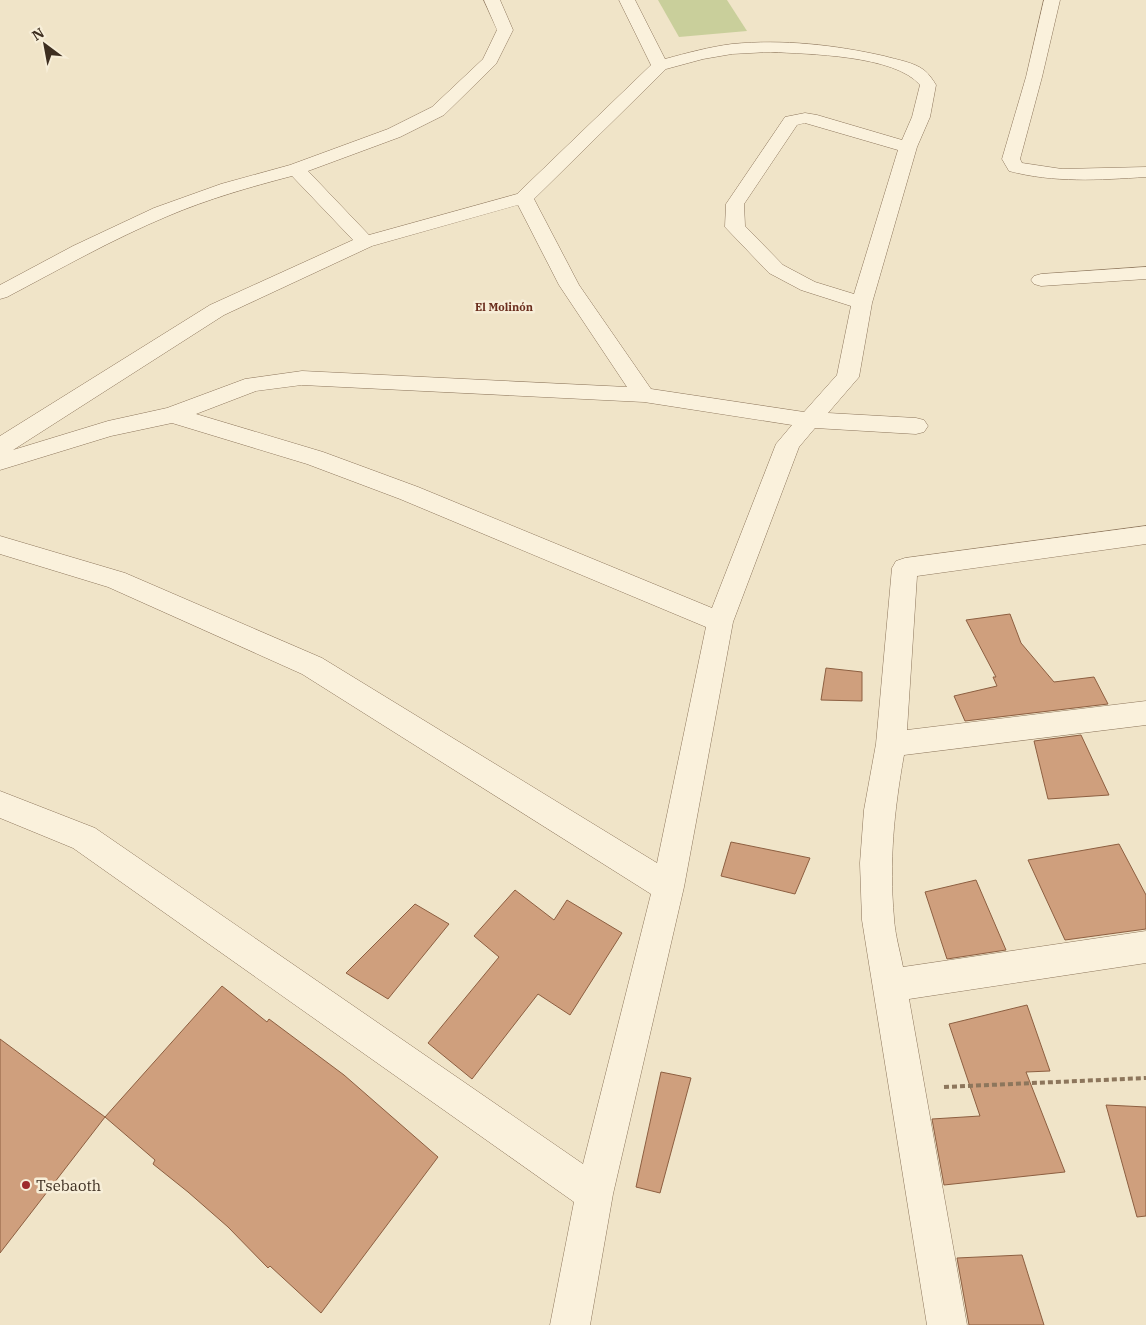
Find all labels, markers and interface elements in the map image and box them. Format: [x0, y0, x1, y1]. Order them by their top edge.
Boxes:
north arrow [20, 20, 70, 70]
text: N [29, 23, 48, 45]
district label: El Molinón [475, 300, 533, 314]
place label: Tsebaoth [36, 1176, 101, 1195]
marker: Tsebaoth [20, 1179, 32, 1191]

